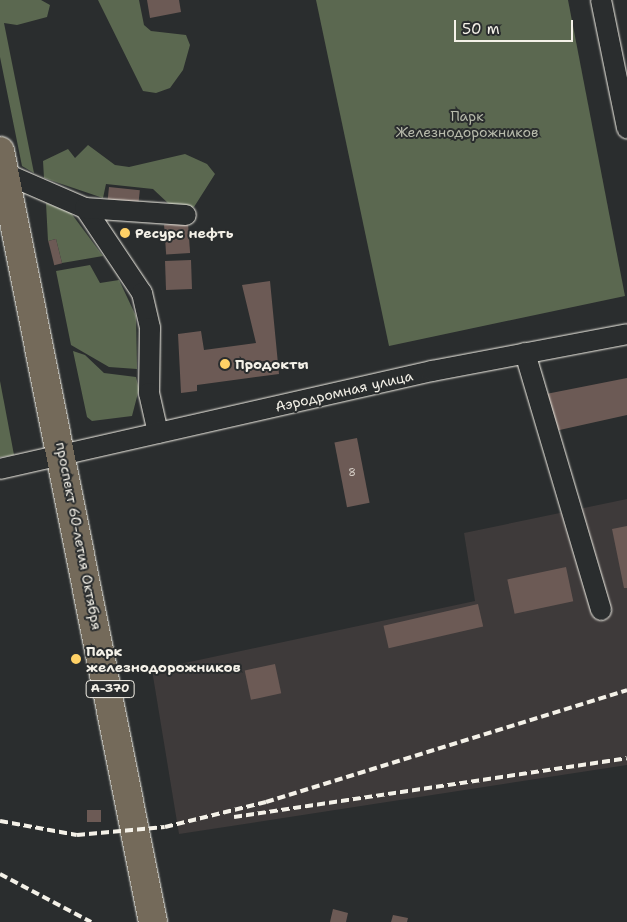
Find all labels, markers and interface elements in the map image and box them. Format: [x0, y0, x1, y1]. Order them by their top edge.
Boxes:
scale bar [457, 10, 576, 42]
text: 50 m [462, 19, 500, 39]
park label: Парк Железнодорожников [396, 108, 538, 140]
place label: Ресурс нефть [135, 225, 233, 241]
marker: Ресурс нефть [119, 227, 131, 239]
place label: Продокты [235, 356, 309, 372]
marker: Продокты [219, 358, 231, 370]
street label: Аэродромная улица [273, 367, 415, 415]
street label: проспект 60-летия Октября [53, 441, 105, 631]
house number: 8 [348, 466, 356, 480]
place label: Парк железнодорожников [86, 643, 241, 676]
marker: Парк железнодорожников [70, 653, 82, 665]
road number: А-370 [85, 680, 135, 699]

